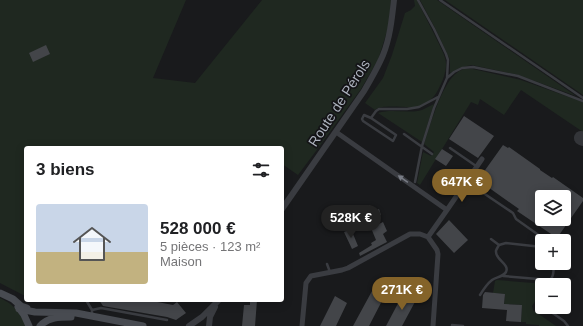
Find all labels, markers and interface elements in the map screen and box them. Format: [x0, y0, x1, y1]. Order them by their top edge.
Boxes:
street label: Route de Pérols [305, 57, 373, 149]
icon: filters [250, 159, 272, 181]
text: 3 biens [36, 160, 95, 179]
pin: 647K € [429, 169, 495, 203]
text: 647K € [441, 174, 483, 189]
one-way arrow [398, 175, 408, 183]
map controls [535, 190, 571, 314]
button: layers [535, 190, 571, 226]
pin: 528K € [318, 205, 384, 239]
text: 528K € [330, 210, 372, 225]
text: 528 000 € [160, 219, 236, 238]
icon: home [68, 220, 116, 268]
button: + [535, 234, 571, 270]
text: 5 pièces · 123 m² [160, 239, 260, 254]
text: Maison [160, 254, 202, 269]
pin: 271K € [369, 277, 435, 311]
button: − [535, 278, 571, 314]
text: 271K € [381, 282, 423, 297]

